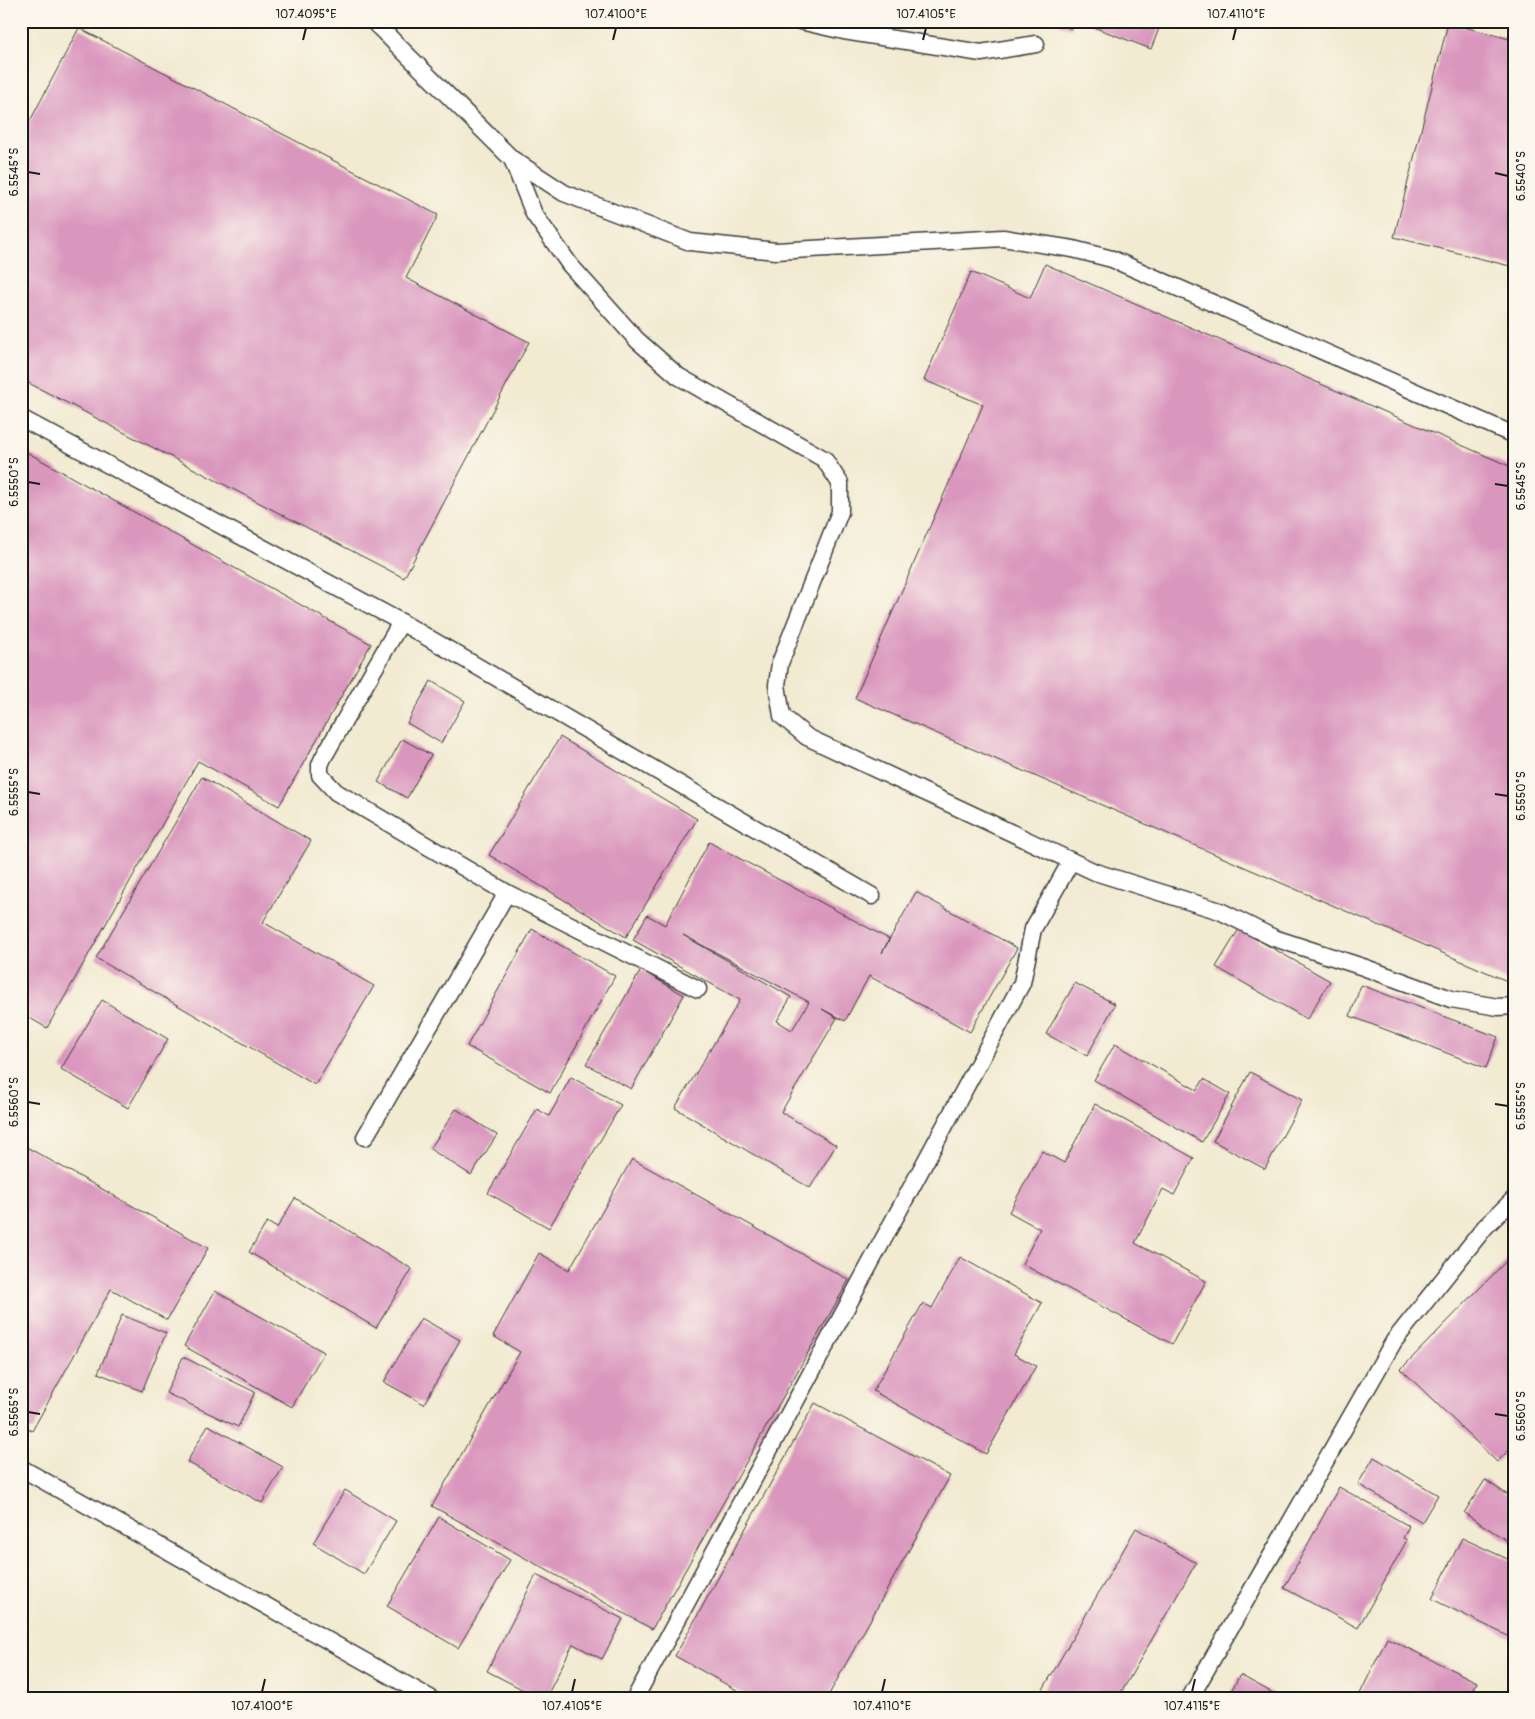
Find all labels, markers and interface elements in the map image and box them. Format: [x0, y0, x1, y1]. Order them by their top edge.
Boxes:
text: 107.4095°E [275, 7, 337, 22]
text: 107.4100°E [585, 7, 647, 22]
text: 107.4105°E [896, 7, 956, 22]
text: 107.4110°E [1207, 7, 1265, 22]
text: 6.5545°S [7, 148, 22, 196]
text: 6.5540°S [1514, 151, 1529, 201]
text: 6.5550°S [7, 457, 22, 507]
text: 6.5545°S [1514, 462, 1529, 510]
text: 6.5555°S [7, 768, 22, 816]
text: 6.5550°S [1514, 771, 1529, 821]
text: 6.5560°S [7, 1077, 22, 1127]
text: 6.5555°S [1514, 1082, 1529, 1130]
text: 6.5565°S [7, 1388, 22, 1436]
text: 6.5560°S [1514, 1391, 1529, 1441]
text: 107.4100°E [231, 1699, 293, 1714]
text: 107.4105°E [542, 1699, 602, 1714]
text: 107.4110°E [853, 1699, 911, 1714]
text: 107.4115°E [1164, 1699, 1220, 1714]

